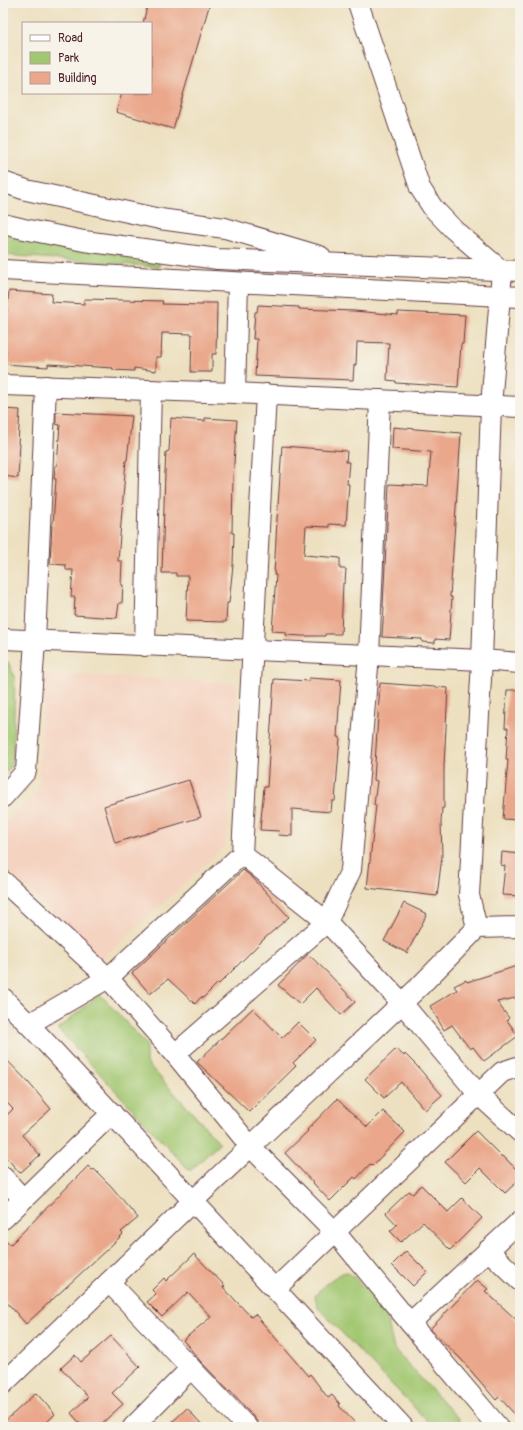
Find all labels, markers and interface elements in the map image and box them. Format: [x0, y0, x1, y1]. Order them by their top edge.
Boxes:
legend [22, 22, 152, 94]
text: Road [58, 31, 83, 46]
text: Park [58, 51, 79, 66]
text: Building [58, 71, 97, 86]

